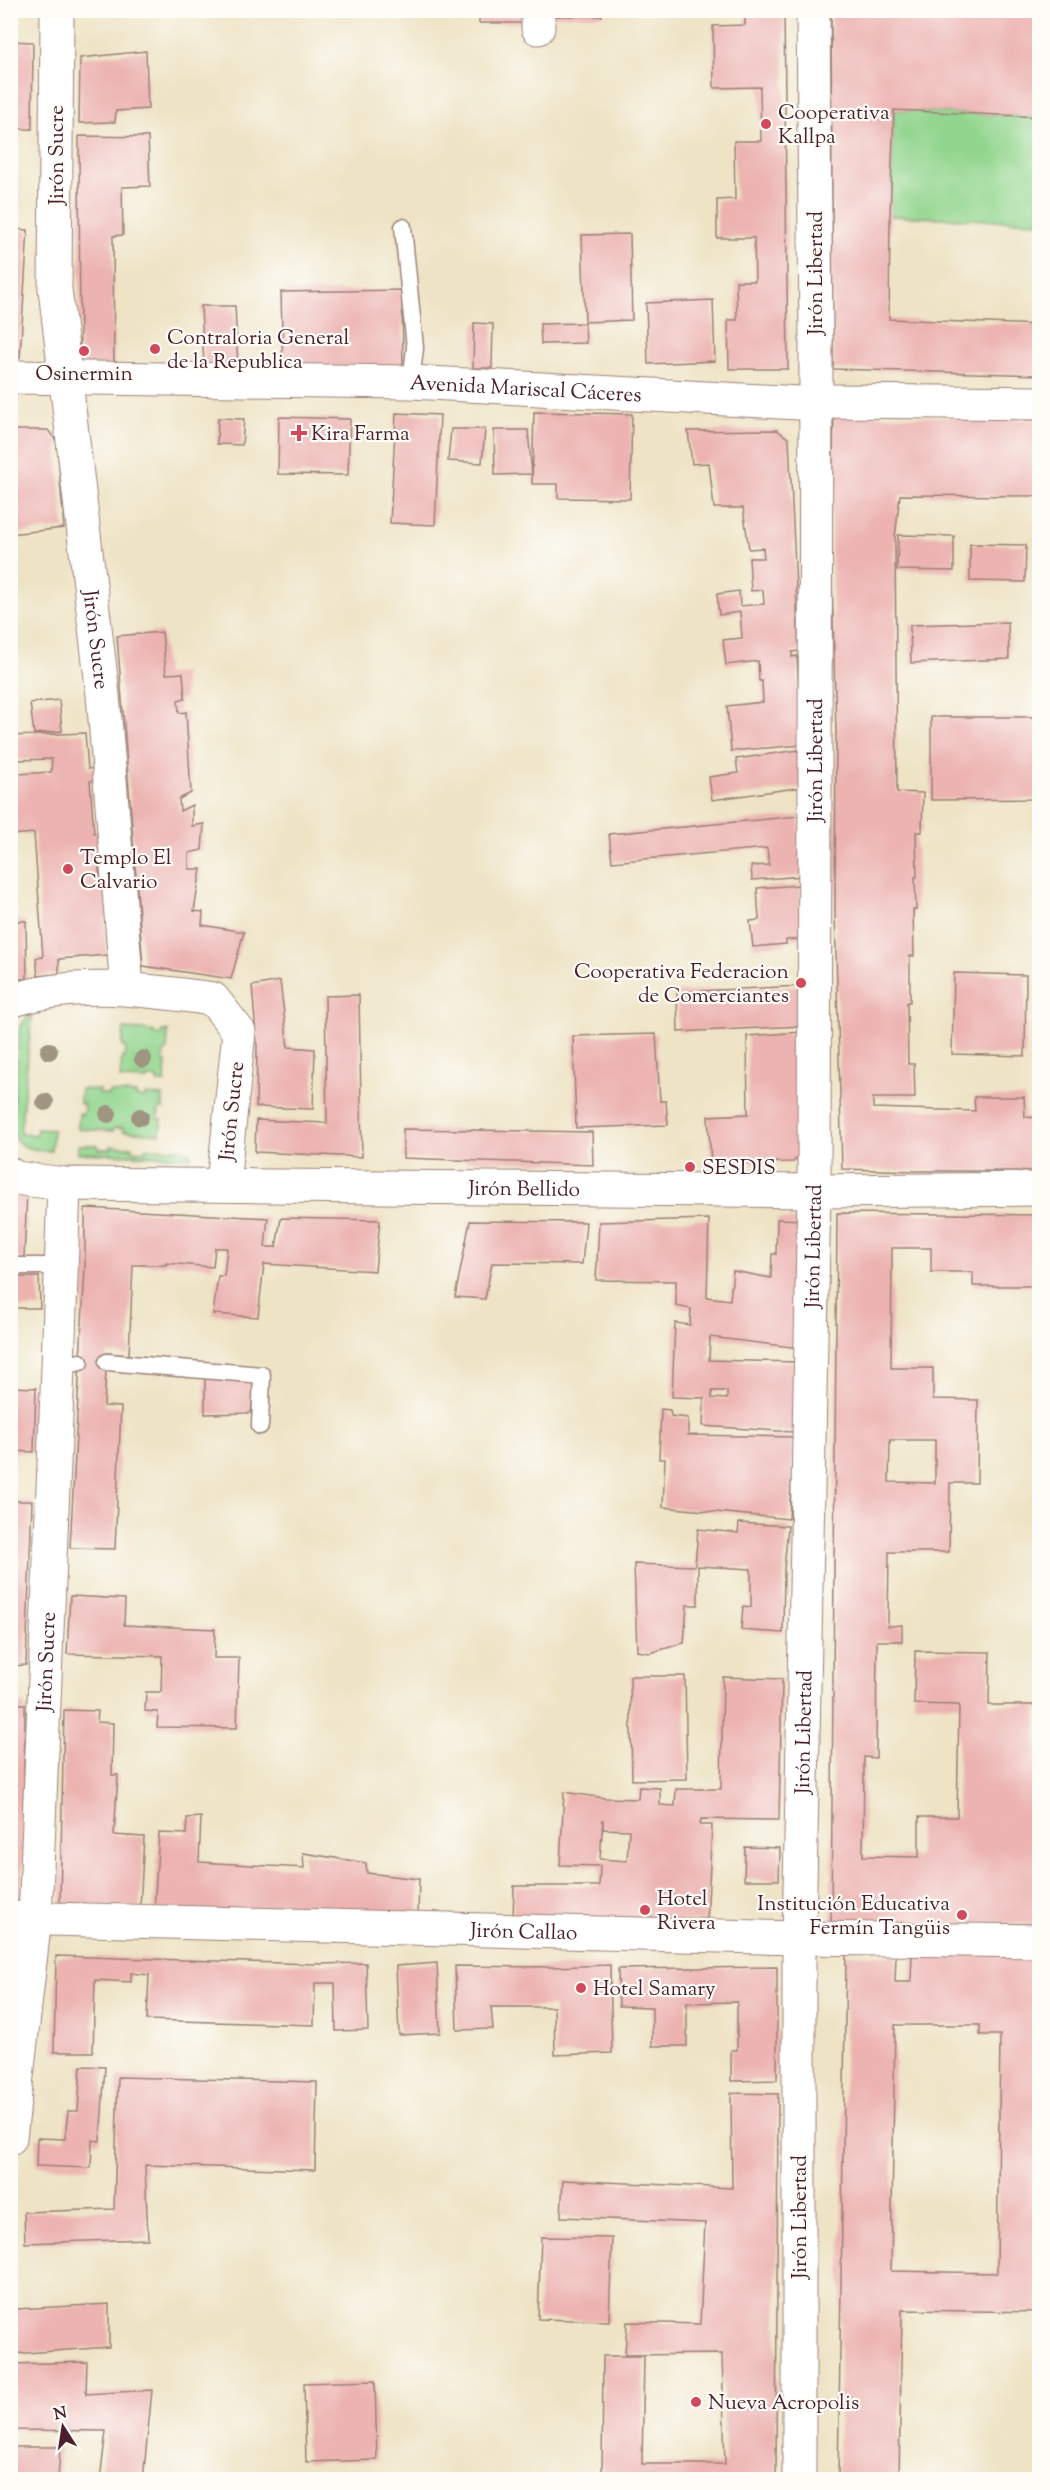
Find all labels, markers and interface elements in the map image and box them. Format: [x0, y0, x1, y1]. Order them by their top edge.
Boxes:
place label: Cooperativa Kallpa [778, 99, 890, 153]
street label: Jirón Sucre [43, 105, 73, 206]
marker: Cooperativa Kallpa [759, 117, 773, 131]
street label: Jirón Libertad [802, 211, 832, 336]
place label: Contraloria General de la Republica [167, 324, 349, 378]
marker: Contraloria General de la Republica [148, 342, 162, 356]
marker: Osinermin [77, 344, 91, 358]
place label: Osinermin [35, 360, 133, 390]
street label: Avenida Mariscal Cáceres [409, 369, 642, 411]
place label: Kira Farma [311, 420, 410, 450]
marker: Kira Farma [292, 426, 306, 440]
street label: Jirón Sucre [74, 587, 115, 691]
street label: Jirón Libertad [802, 698, 832, 823]
place label: Templo El Calvario [80, 844, 172, 898]
marker: Templo El Calvario [61, 862, 75, 876]
place label: Cooperativa Federacion de Comerciantes [574, 958, 789, 1012]
marker: Cooperativa Federacion de Comerciantes [794, 976, 808, 990]
street label: Jirón Sucre [213, 1060, 253, 1163]
place label: SESDIS [702, 1154, 776, 1184]
marker: SESDIS [683, 1160, 697, 1174]
street label: Jirón Bellido [467, 1175, 580, 1206]
street label: Jirón Libertad [799, 1184, 831, 1310]
street label: Jirón Sucre [31, 1611, 65, 1713]
street label: Jirón Libertad [789, 1670, 821, 1796]
place label: Hotel Rivera [657, 1885, 716, 1939]
place label: Institución Educativa Fermín Tangüis [757, 1890, 950, 1944]
marker: Hotel Rivera [638, 1903, 652, 1917]
marker: Institución Educativa Fermín Tangüis [955, 1908, 969, 1922]
street label: Jirón Callao [469, 1917, 578, 1949]
place label: Hotel Samary [593, 1975, 716, 2005]
marker: Hotel Samary [574, 1981, 588, 1995]
street label: Jirón Libertad [786, 2155, 816, 2280]
place label: Nueva Acropolis [708, 2389, 859, 2419]
marker: Nueva Acropolis [689, 2395, 703, 2409]
north arrow [33, 2397, 93, 2457]
text: N [52, 2402, 69, 2427]

